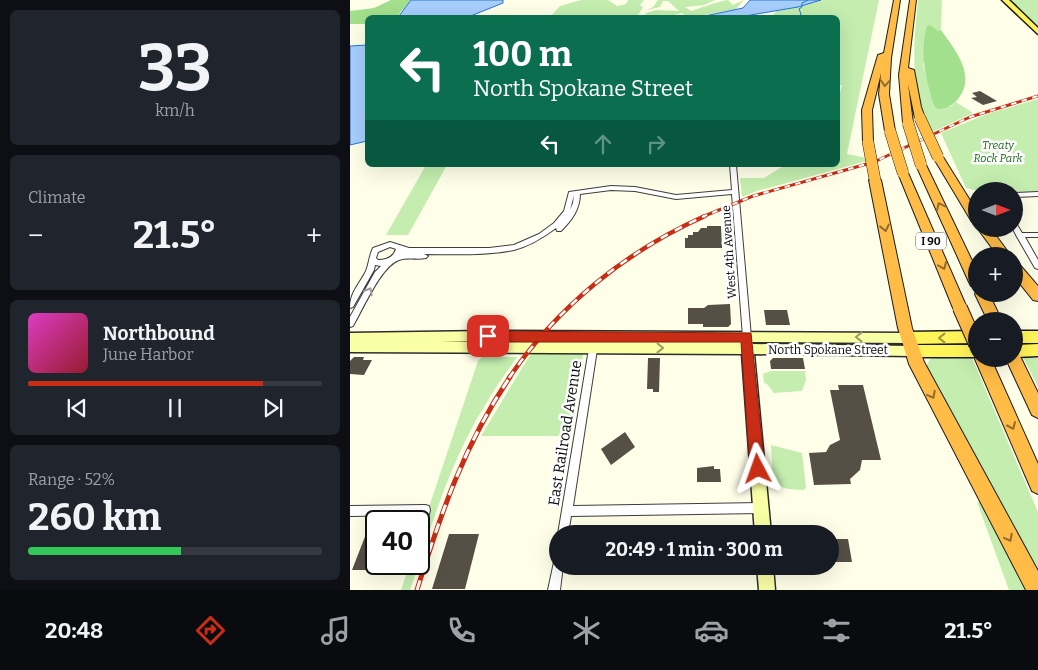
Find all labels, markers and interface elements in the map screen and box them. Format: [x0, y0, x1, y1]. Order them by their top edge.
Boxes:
text: 33 [138, 29, 212, 107]
text: 100 m [473, 33, 572, 75]
icon: left [390, 35, 455, 100]
text: North Spokane Street [473, 75, 693, 102]
one-way arrow [880, 79, 891, 87]
text: km/h [155, 101, 195, 120]
icon: left [536, 130, 564, 158]
icon: ahead [589, 130, 617, 158]
icon: right [642, 130, 670, 158]
park label: Treaty Rock Park [973, 139, 1024, 165]
north arrow [968, 182, 1022, 238]
map controls [968, 182, 1023, 367]
text: Climate [28, 188, 86, 207]
one-way arrow [936, 203, 946, 212]
street label: West 4th Avenue [719, 205, 739, 299]
text: 21.5° [133, 212, 217, 258]
text: − [28, 219, 43, 252]
text: + [306, 219, 322, 252]
one-way arrow [879, 224, 890, 233]
road number: I 90 [916, 232, 946, 250]
button: + [968, 247, 1023, 302]
one-way arrow [936, 261, 947, 270]
one-way arrow [362, 288, 372, 297]
button: − [968, 312, 1023, 367]
pin [467, 315, 509, 357]
text: Northbound [103, 322, 215, 345]
icon: arrive [474, 322, 502, 350]
one-way arrow [855, 332, 862, 342]
one-way arrow [938, 333, 946, 343]
one-way arrow [656, 343, 664, 353]
street label: North Spokane Street [768, 343, 889, 357]
text: June Harbor [103, 345, 194, 364]
street label: East Railroad Avenue [545, 359, 585, 507]
one-way arrow [926, 390, 936, 399]
icon: previous [63, 394, 91, 422]
icon: pause [161, 394, 189, 422]
icon: next [259, 394, 287, 422]
one-way arrow [1006, 421, 1017, 430]
position arrow [731, 442, 783, 494]
text: Range · 52% [28, 470, 115, 489]
text: 260 km [28, 494, 161, 540]
speed limit sign: 40 [365, 510, 430, 575]
one-way arrow [1003, 533, 1013, 542]
text: 20:49 · 1 min · 300 m [605, 538, 783, 561]
icon: directions [193, 613, 228, 648]
icon: music [318, 613, 353, 648]
icon: phone [444, 613, 479, 648]
icon: climate [569, 613, 604, 648]
icon: car [694, 613, 729, 648]
icon: filters [819, 613, 854, 648]
text: 20:48 [45, 617, 103, 644]
text: 21.5° [944, 617, 993, 644]

